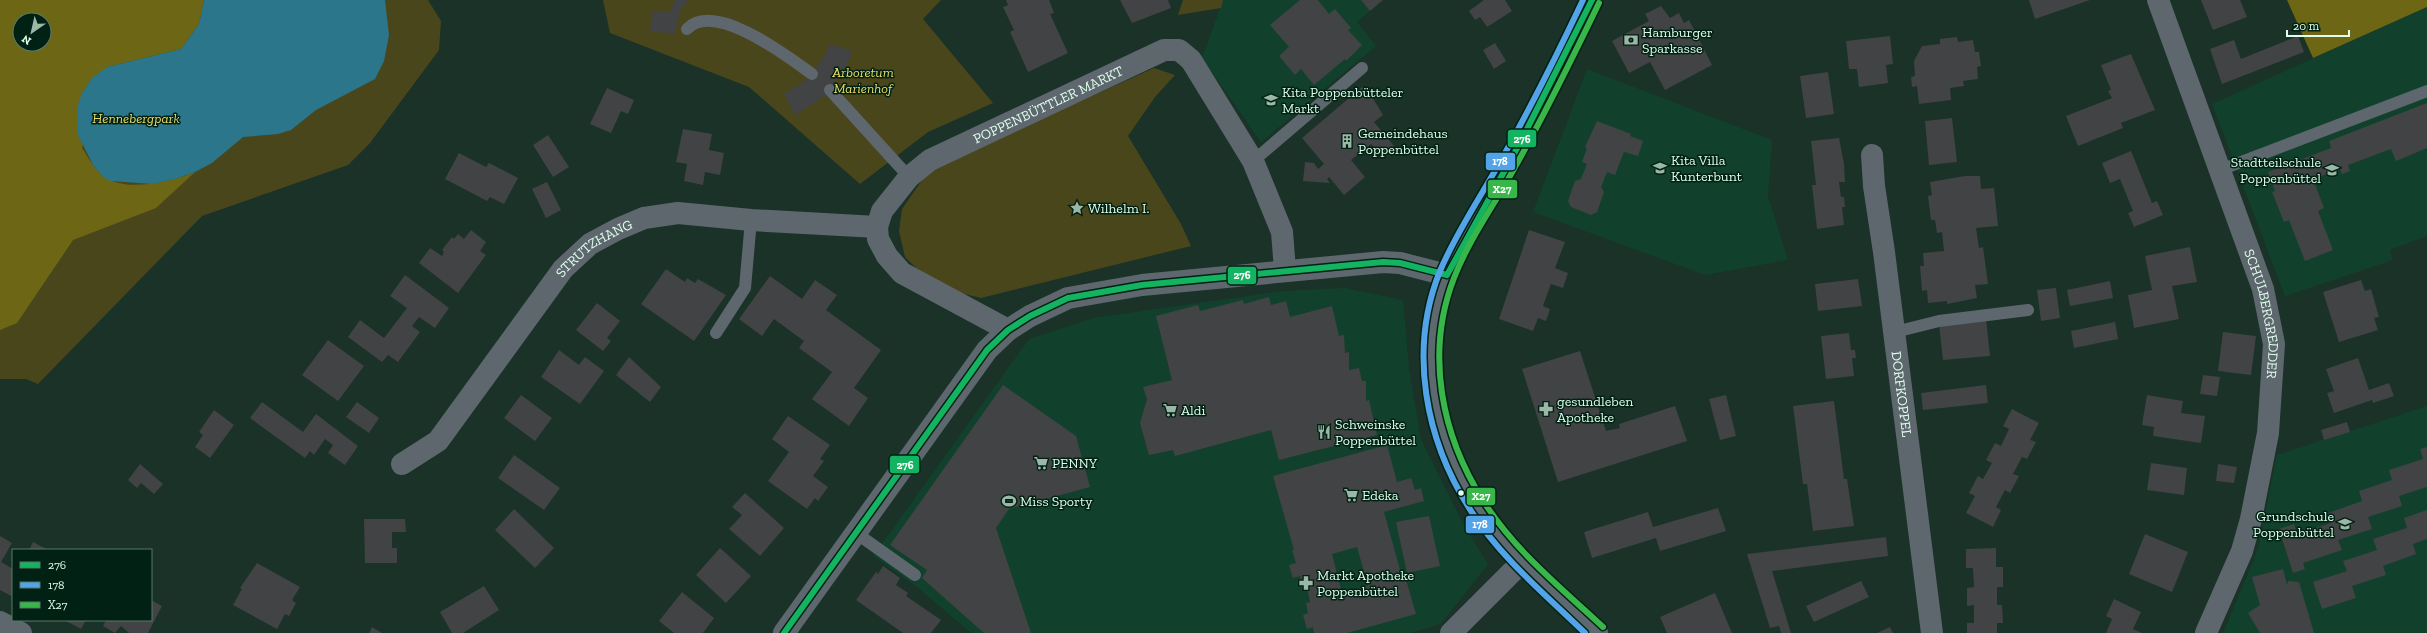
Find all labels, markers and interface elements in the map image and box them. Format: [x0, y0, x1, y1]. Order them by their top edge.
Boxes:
north arrow [12, 12, 52, 52]
scale bar [2287, 12, 2349, 38]
text: 20 m [2293, 19, 2320, 33]
place label: Hamburger Sparkasse [1642, 24, 1713, 57]
text: N [19, 32, 34, 48]
bank icon: Hamburger Sparkasse [1623, 32, 1639, 48]
street label: POPPENBÜTTLER MARKT [971, 62, 1126, 147]
park label: Arboretum Marienhof [831, 64, 894, 97]
place label: Kita Poppenbütteler Markt [1282, 84, 1404, 117]
school or university icon: Kita Poppenbütteler Markt [1263, 92, 1279, 108]
park label: Hennebergpark [92, 110, 180, 127]
place label: Gemeindehaus Poppenbüttel [1358, 125, 1448, 158]
line badge: 276 [1507, 129, 1537, 148]
building icon: Gemeindehaus Poppenbüttel [1339, 133, 1355, 149]
text: 276 [1513, 133, 1531, 146]
line badge: 178 [1485, 152, 1516, 171]
place label: Kita Villa Kunterbunt [1671, 152, 1743, 185]
place label: Stadtteilschule Poppenbüttel [2231, 154, 2321, 187]
text: 178 [1492, 155, 1508, 168]
school or university icon: Kita Villa Kunterbunt [1652, 160, 1668, 176]
school or university icon: Stadtteilschule Poppenbüttel [2324, 162, 2340, 178]
line badge: X27 [1487, 179, 1518, 199]
text: X27 [1493, 183, 1512, 196]
place icon: Wilhelm I. [1069, 200, 1085, 216]
place label: Wilhelm I. [1088, 200, 1149, 217]
street label: STRUTZHANG [552, 216, 635, 281]
street label: SCHULBERGREDDER [2240, 247, 2282, 380]
line badge: 276 [1227, 266, 1257, 285]
text: 276 [1233, 269, 1251, 282]
street label: DORFKOPPEL [1888, 350, 1915, 439]
place label: gesundleben Apotheke [1557, 393, 1633, 426]
pharmacy icon: gesundleben Apotheke [1538, 401, 1554, 417]
supermarket icon: Aldi [1162, 402, 1178, 418]
place label: Aldi [1181, 402, 1205, 419]
place label: Schweinske Poppenbüttel [1335, 416, 1416, 449]
restaurant icon: Schweinske Poppenbüttel [1316, 424, 1332, 440]
line badge: 276 [889, 455, 920, 474]
supermarket icon: PENNY [1033, 455, 1049, 471]
place label: PENNY [1052, 455, 1098, 472]
text: 276 [896, 459, 914, 472]
supermarket icon: Edeka [1343, 487, 1359, 503]
place label: Edeka [1362, 487, 1399, 504]
line badge: X27 [1466, 487, 1496, 506]
unlabelled marker [1456, 488, 1466, 498]
text: X27 [1472, 490, 1491, 503]
sports icon: Miss Sporty [1001, 493, 1017, 509]
place label: Miss Sporty [1020, 493, 1093, 510]
place label: Grundschule Poppenbüttel [2253, 508, 2334, 541]
line badge: 178 [1465, 515, 1495, 534]
school or university icon: Grundschule Poppenbüttel [2337, 516, 2353, 532]
text: 178 [1472, 518, 1488, 531]
legend [12, 549, 152, 621]
text: 276 [48, 558, 66, 572]
place label: Markt Apotheke Poppenbüttel [1317, 567, 1415, 600]
pharmacy icon: Markt Apotheke Poppenbüttel [1298, 575, 1314, 591]
text: 178 [48, 578, 65, 592]
text: X27 [48, 598, 68, 612]

